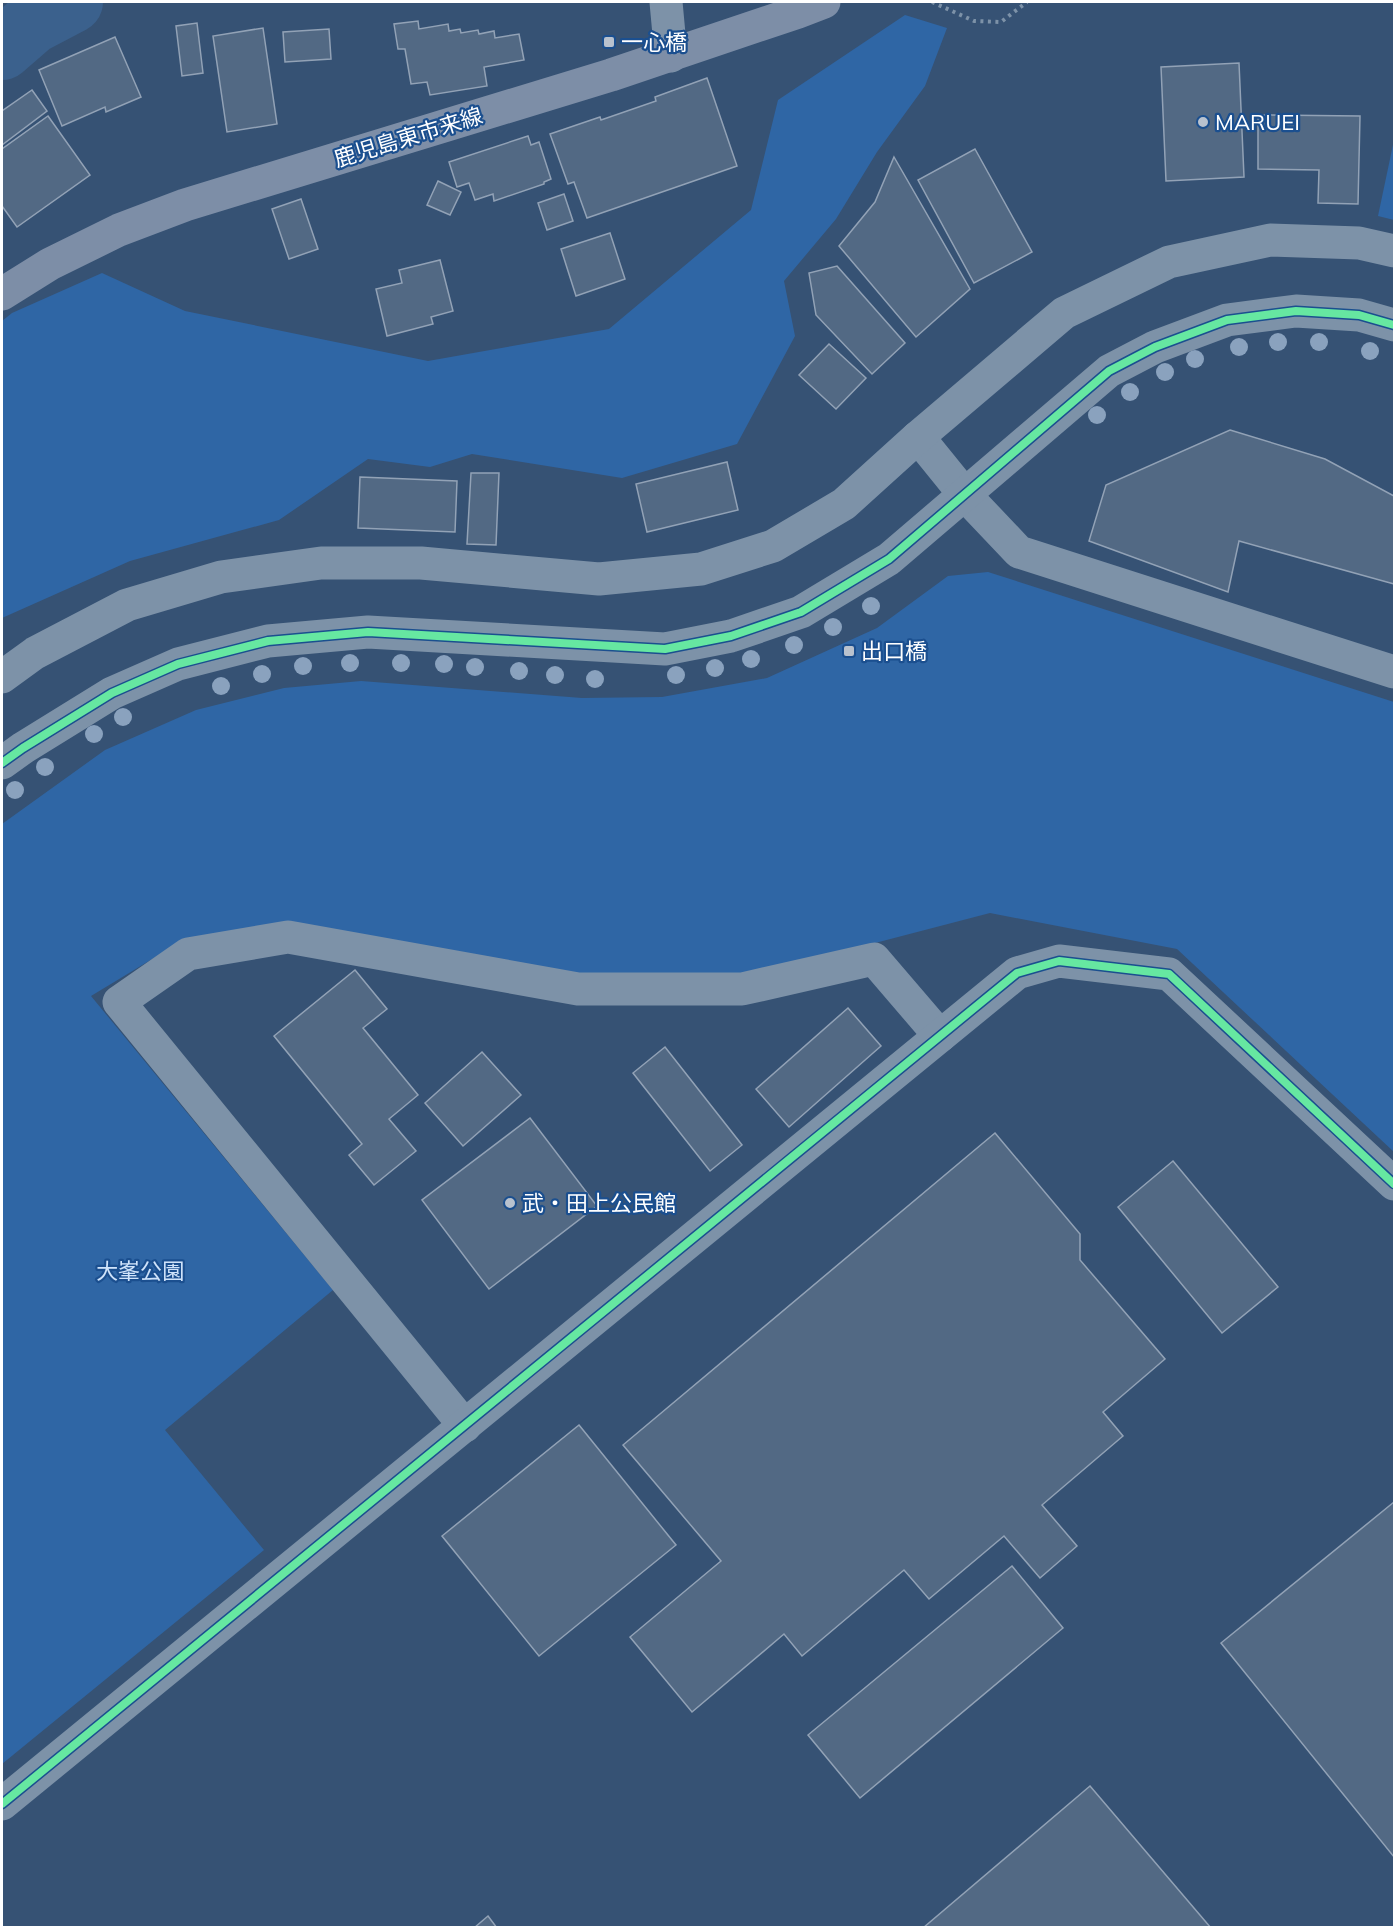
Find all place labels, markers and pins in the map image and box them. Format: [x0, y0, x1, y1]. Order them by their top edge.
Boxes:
place label: 一心橋 [621, 28, 687, 56]
marker: 一心橋 [602, 35, 616, 49]
place label: MARUEI [1215, 108, 1300, 136]
marker: MARUEI [1196, 115, 1210, 129]
place label: 出口橋 [861, 637, 927, 665]
marker: 出口橋 [842, 644, 856, 658]
place label: 武・田上公民館 [522, 1189, 676, 1217]
marker: 武・田上公民館 [503, 1196, 517, 1210]

